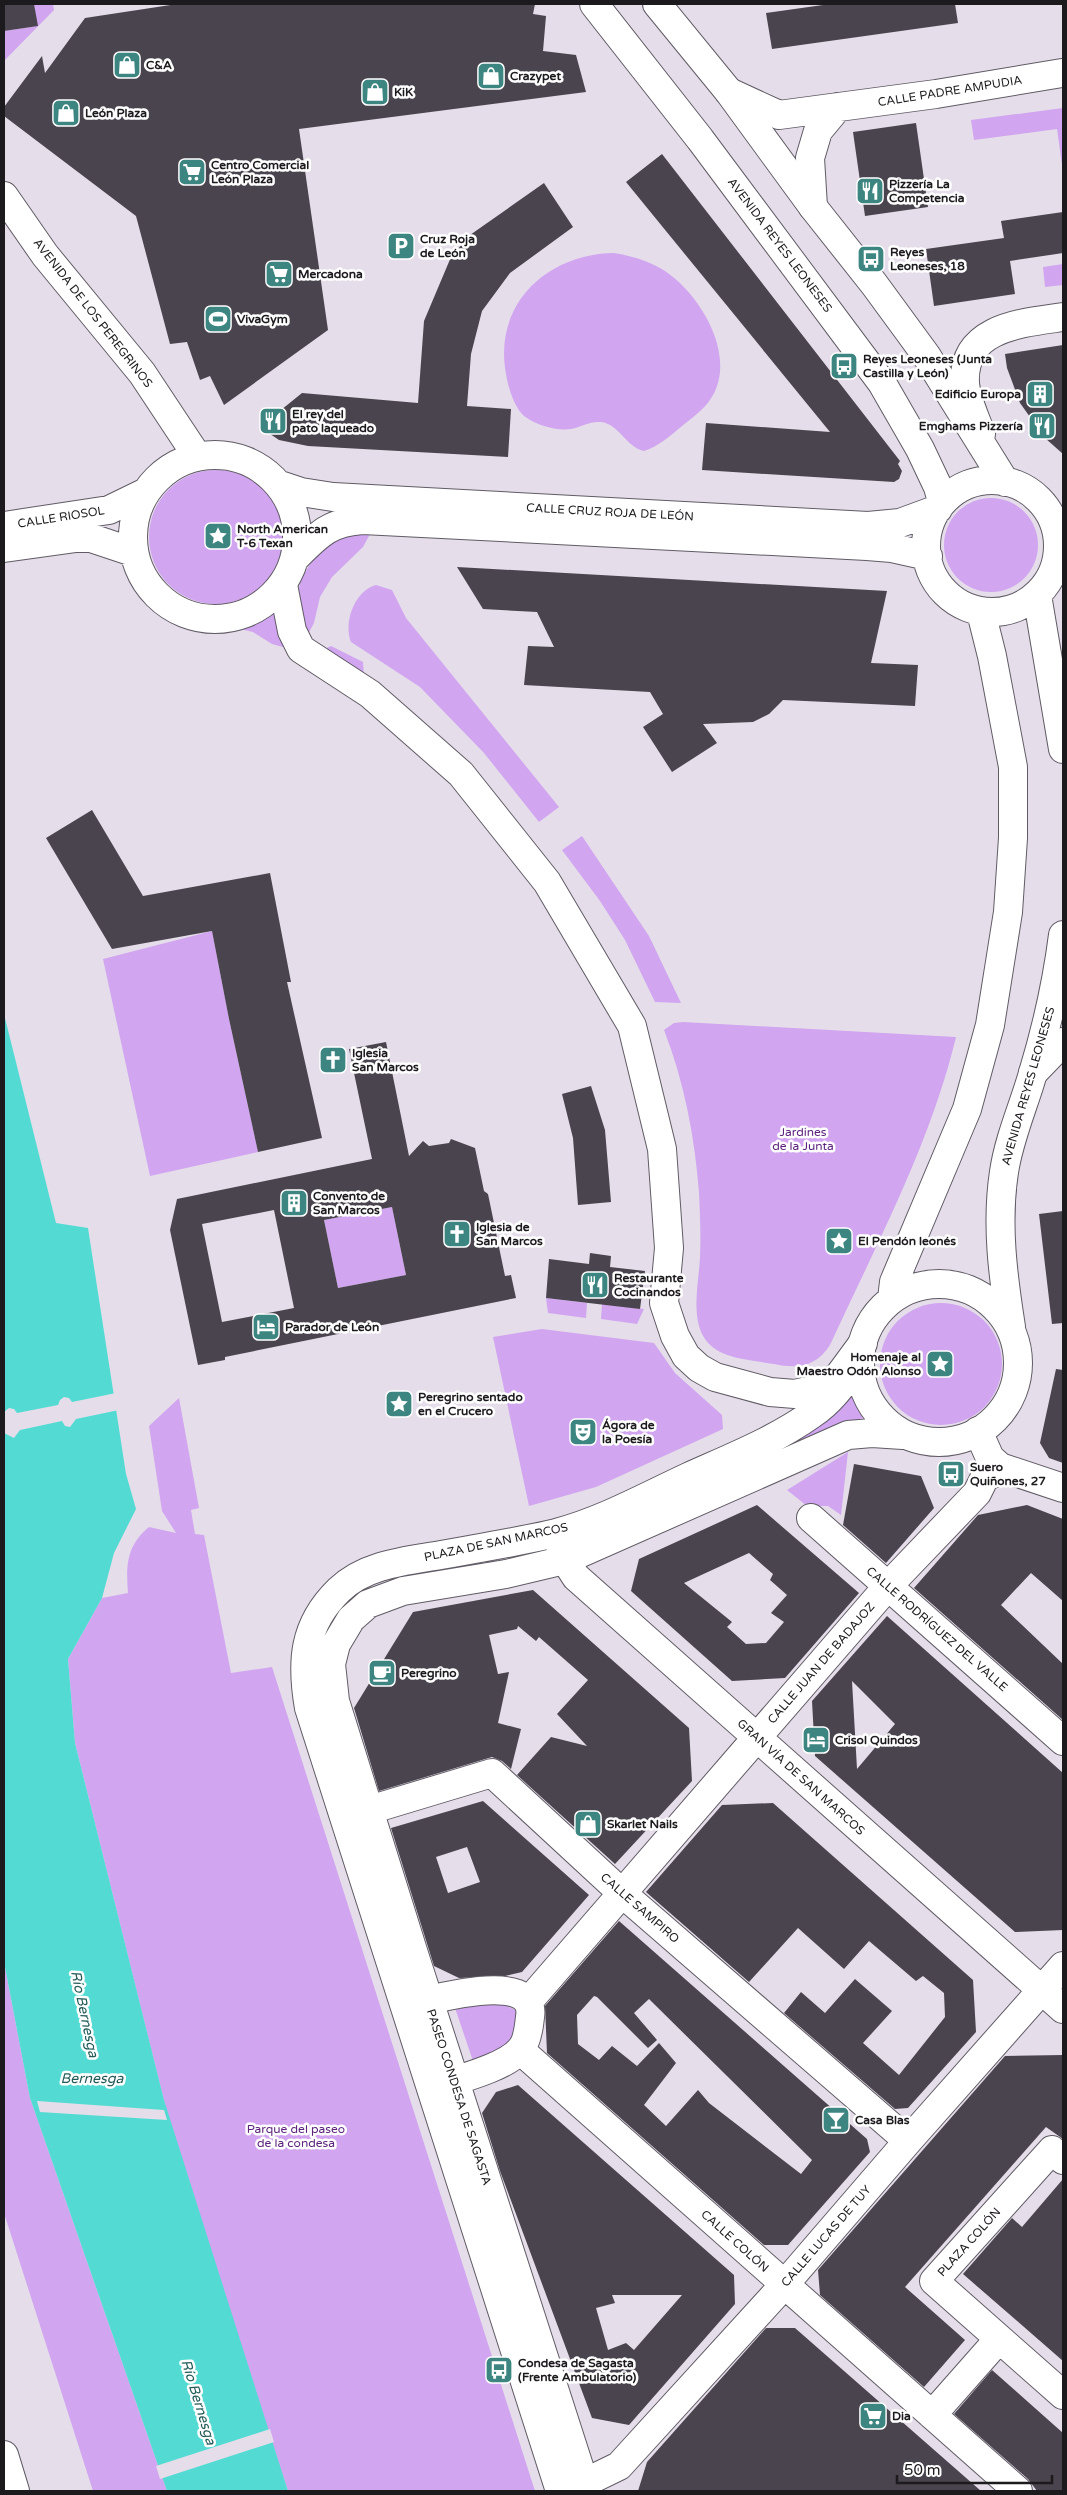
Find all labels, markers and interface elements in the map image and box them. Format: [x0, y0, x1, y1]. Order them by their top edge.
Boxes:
shop icon: C&A [112, 50, 142, 80]
place label: C&A [146, 58, 172, 72]
shop icon: Crazypet [476, 61, 506, 91]
place label: Crazypet [510, 69, 561, 84]
street label: CALLE PADRE AMPUDIA [877, 73, 1023, 109]
shop icon: KiK [360, 77, 390, 107]
place label: KiK [394, 85, 413, 99]
shop icon: León Plaza [51, 98, 81, 128]
place label: León Plaza [85, 106, 147, 120]
supermarket icon: Centro Comercial León Plaza [177, 157, 207, 187]
place label: Centro Comercial León Plaza [211, 158, 309, 186]
street label: AVENIDA REYES LEONESES [725, 175, 835, 315]
restaurant icon: Pizzería La Competencia [855, 176, 885, 206]
place label: Pizzería La Competencia [889, 177, 965, 206]
parking icon: Cruz Roja de León [386, 231, 416, 261]
place label: Cruz Roja de León [420, 232, 475, 260]
street label: AVENIDA DE LOS PEREGRINOS [31, 236, 155, 390]
bus stop icon: Reyes Leoneses, 18 [856, 244, 886, 274]
place label: Reyes Leoneses, 18 [890, 245, 965, 273]
supermarket icon: Mercadona [264, 259, 294, 289]
place label: Mercadona [298, 267, 363, 281]
sports icon: VivaGym [203, 304, 233, 334]
place label: VivaGym [237, 312, 288, 327]
bus stop icon: Reyes Leoneses (Junta Castilla y León) [829, 351, 859, 381]
place label: Reyes Leoneses (Junta Castilla y León) [863, 352, 992, 381]
building icon: Edificio Europa [1025, 379, 1055, 409]
place label: Edificio Europa [935, 387, 1021, 402]
restaurant icon: El rey del pato laqueado [258, 406, 288, 436]
place label: El rey del pato laqueado [292, 407, 374, 436]
restaurant icon: Emghams Pizzería [1027, 411, 1057, 441]
place label: Emghams Pizzería [919, 419, 1023, 434]
street label: CALLE CRUZ ROJA DE LEÓN [526, 501, 694, 523]
street label: CALLE RIOSOL [17, 503, 105, 531]
place icon: North American T-6 Texan [203, 521, 233, 551]
place label: North American T-6 Texan [236, 522, 328, 550]
street label: AVENIDA REYES LEONESES [999, 1005, 1057, 1167]
church icon: Iglesia San Marcos [318, 1045, 348, 1075]
place label: Iglesia San Marcos [352, 1046, 419, 1074]
park label: Jardines de la Junta [772, 1125, 834, 1153]
building icon: Convento de San Marcos [279, 1188, 309, 1218]
place label: Convento de San Marcos [313, 1189, 385, 1217]
church icon: Iglesia de San Marcos [442, 1219, 472, 1249]
place label: Iglesia de San Marcos [476, 1220, 543, 1248]
place icon: El Pendón leonés [824, 1226, 854, 1256]
place label: El Pendón leonés [858, 1234, 956, 1248]
restaurant icon: Restaurante Cocinandos [580, 1270, 610, 1300]
place label: Restaurante Cocinandos [614, 1271, 684, 1299]
hotel icon: Parador de León [251, 1312, 281, 1342]
place label: Parador de León [285, 1320, 379, 1334]
place icon: Homenaje al Maestro Odón Alonso [925, 1349, 955, 1379]
place label: Homenaje al Maestro Odón Alonso [796, 1350, 921, 1378]
place icon: Peregrino sentado en el Crucero [384, 1389, 414, 1419]
place label: Peregrino sentado en el Crucero [418, 1390, 523, 1418]
theatre icon: Ágora de la Poesía [568, 1417, 598, 1447]
place label: Ágora de la Poesía [602, 1418, 655, 1446]
bus stop icon: Suero Quiñones, 27 [936, 1459, 966, 1489]
place label: Suero Quiñones, 27 [970, 1460, 1046, 1488]
street label: PLAZA DE SAN MARCOS [423, 1520, 569, 1564]
street label: CALLE RODRÍGUEZ DEL VALLE [863, 1564, 1011, 1694]
street label: CALLE JUAN DE BADAJOZ [765, 1599, 878, 1726]
cafe icon: Peregrino [367, 1658, 397, 1688]
place label: Peregrino [401, 1666, 457, 1681]
street label: GRAN VÍA DE SAN MARCOS [734, 1716, 868, 1838]
hotel icon: Crisol Quindos [801, 1725, 831, 1755]
place label: Crisol Quindos [835, 1733, 918, 1747]
shop icon: Skarlet Nails [573, 1809, 603, 1839]
place label: Skarlet Nails [607, 1817, 678, 1831]
street label: CALLE SAMPIRO [598, 1870, 682, 1946]
water label: Río Bernesga [67, 1969, 102, 2060]
street label: PASEO CONDESA DE SAGASTA [424, 2007, 494, 2187]
water label: Bernesga [61, 2070, 125, 2087]
bar icon: Casa Blas [821, 2105, 851, 2135]
place label: Casa Blas [855, 2113, 910, 2127]
park label: Parque del paseo de la condesa [247, 2122, 345, 2150]
street label: CALLE LUCAS DE TUY [778, 2182, 874, 2289]
street label: PLAZA COLÓN [935, 2205, 1003, 2279]
street label: CALLE COLÓN [698, 2207, 772, 2275]
bus stop icon: Condesa de Sagasta (Frente Ambulatorio) [484, 2355, 514, 2385]
place label: Condesa de Sagasta (Frente Ambulatorio) [518, 2356, 636, 2384]
water label: Río Bernesga [177, 2357, 220, 2448]
supermarket icon: Dia [858, 2401, 888, 2431]
place label: Dia [892, 2409, 911, 2423]
scale bar [897, 2452, 1052, 2484]
text: 50 m [904, 2461, 941, 2479]

